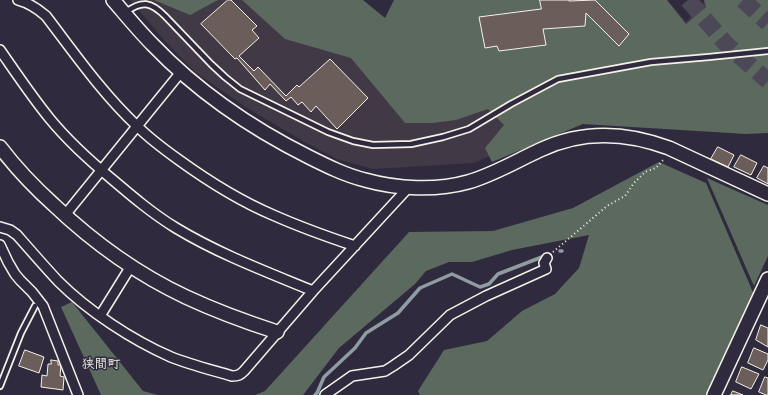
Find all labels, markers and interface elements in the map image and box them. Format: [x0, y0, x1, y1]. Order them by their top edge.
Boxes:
district label: 狭間町 [82, 356, 120, 372]

